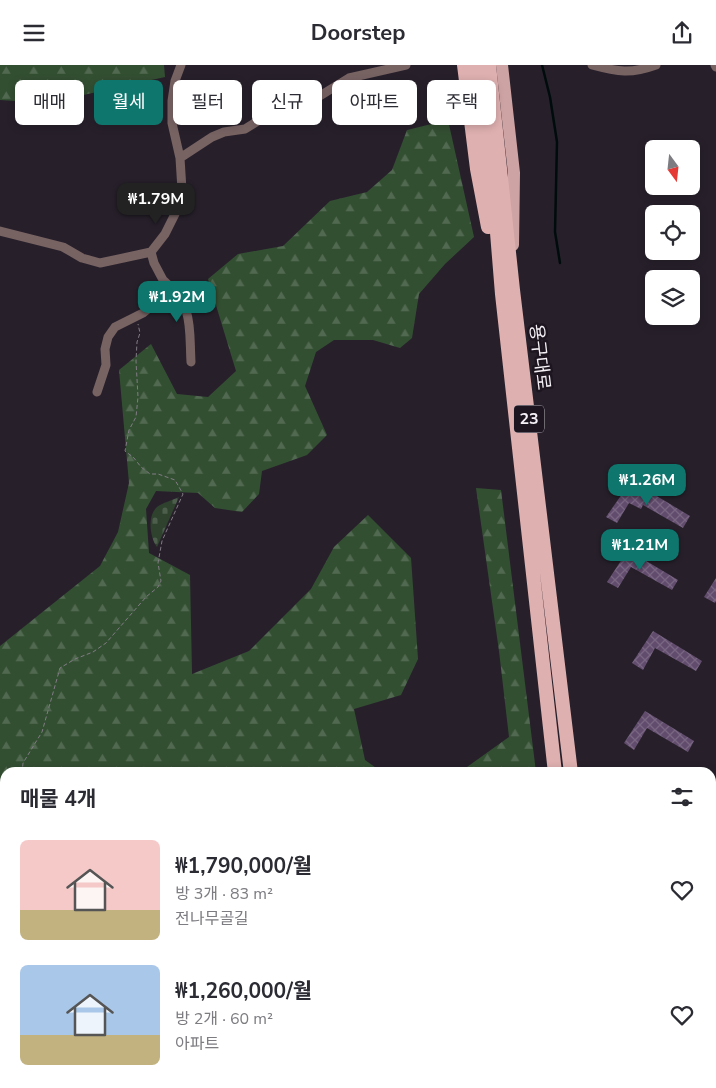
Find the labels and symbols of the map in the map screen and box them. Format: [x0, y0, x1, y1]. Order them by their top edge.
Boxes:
north arrow [645, 140, 700, 195]
pin: ₩1.79M [115, 183, 197, 225]
pin: ₩1.92M [136, 281, 218, 323]
street label: 용구대로 [524, 323, 556, 391]
road number: 23 [514, 405, 544, 433]
pin: ₩1.26M [606, 463, 688, 506]
pin: ₩1.21M [599, 529, 681, 571]

